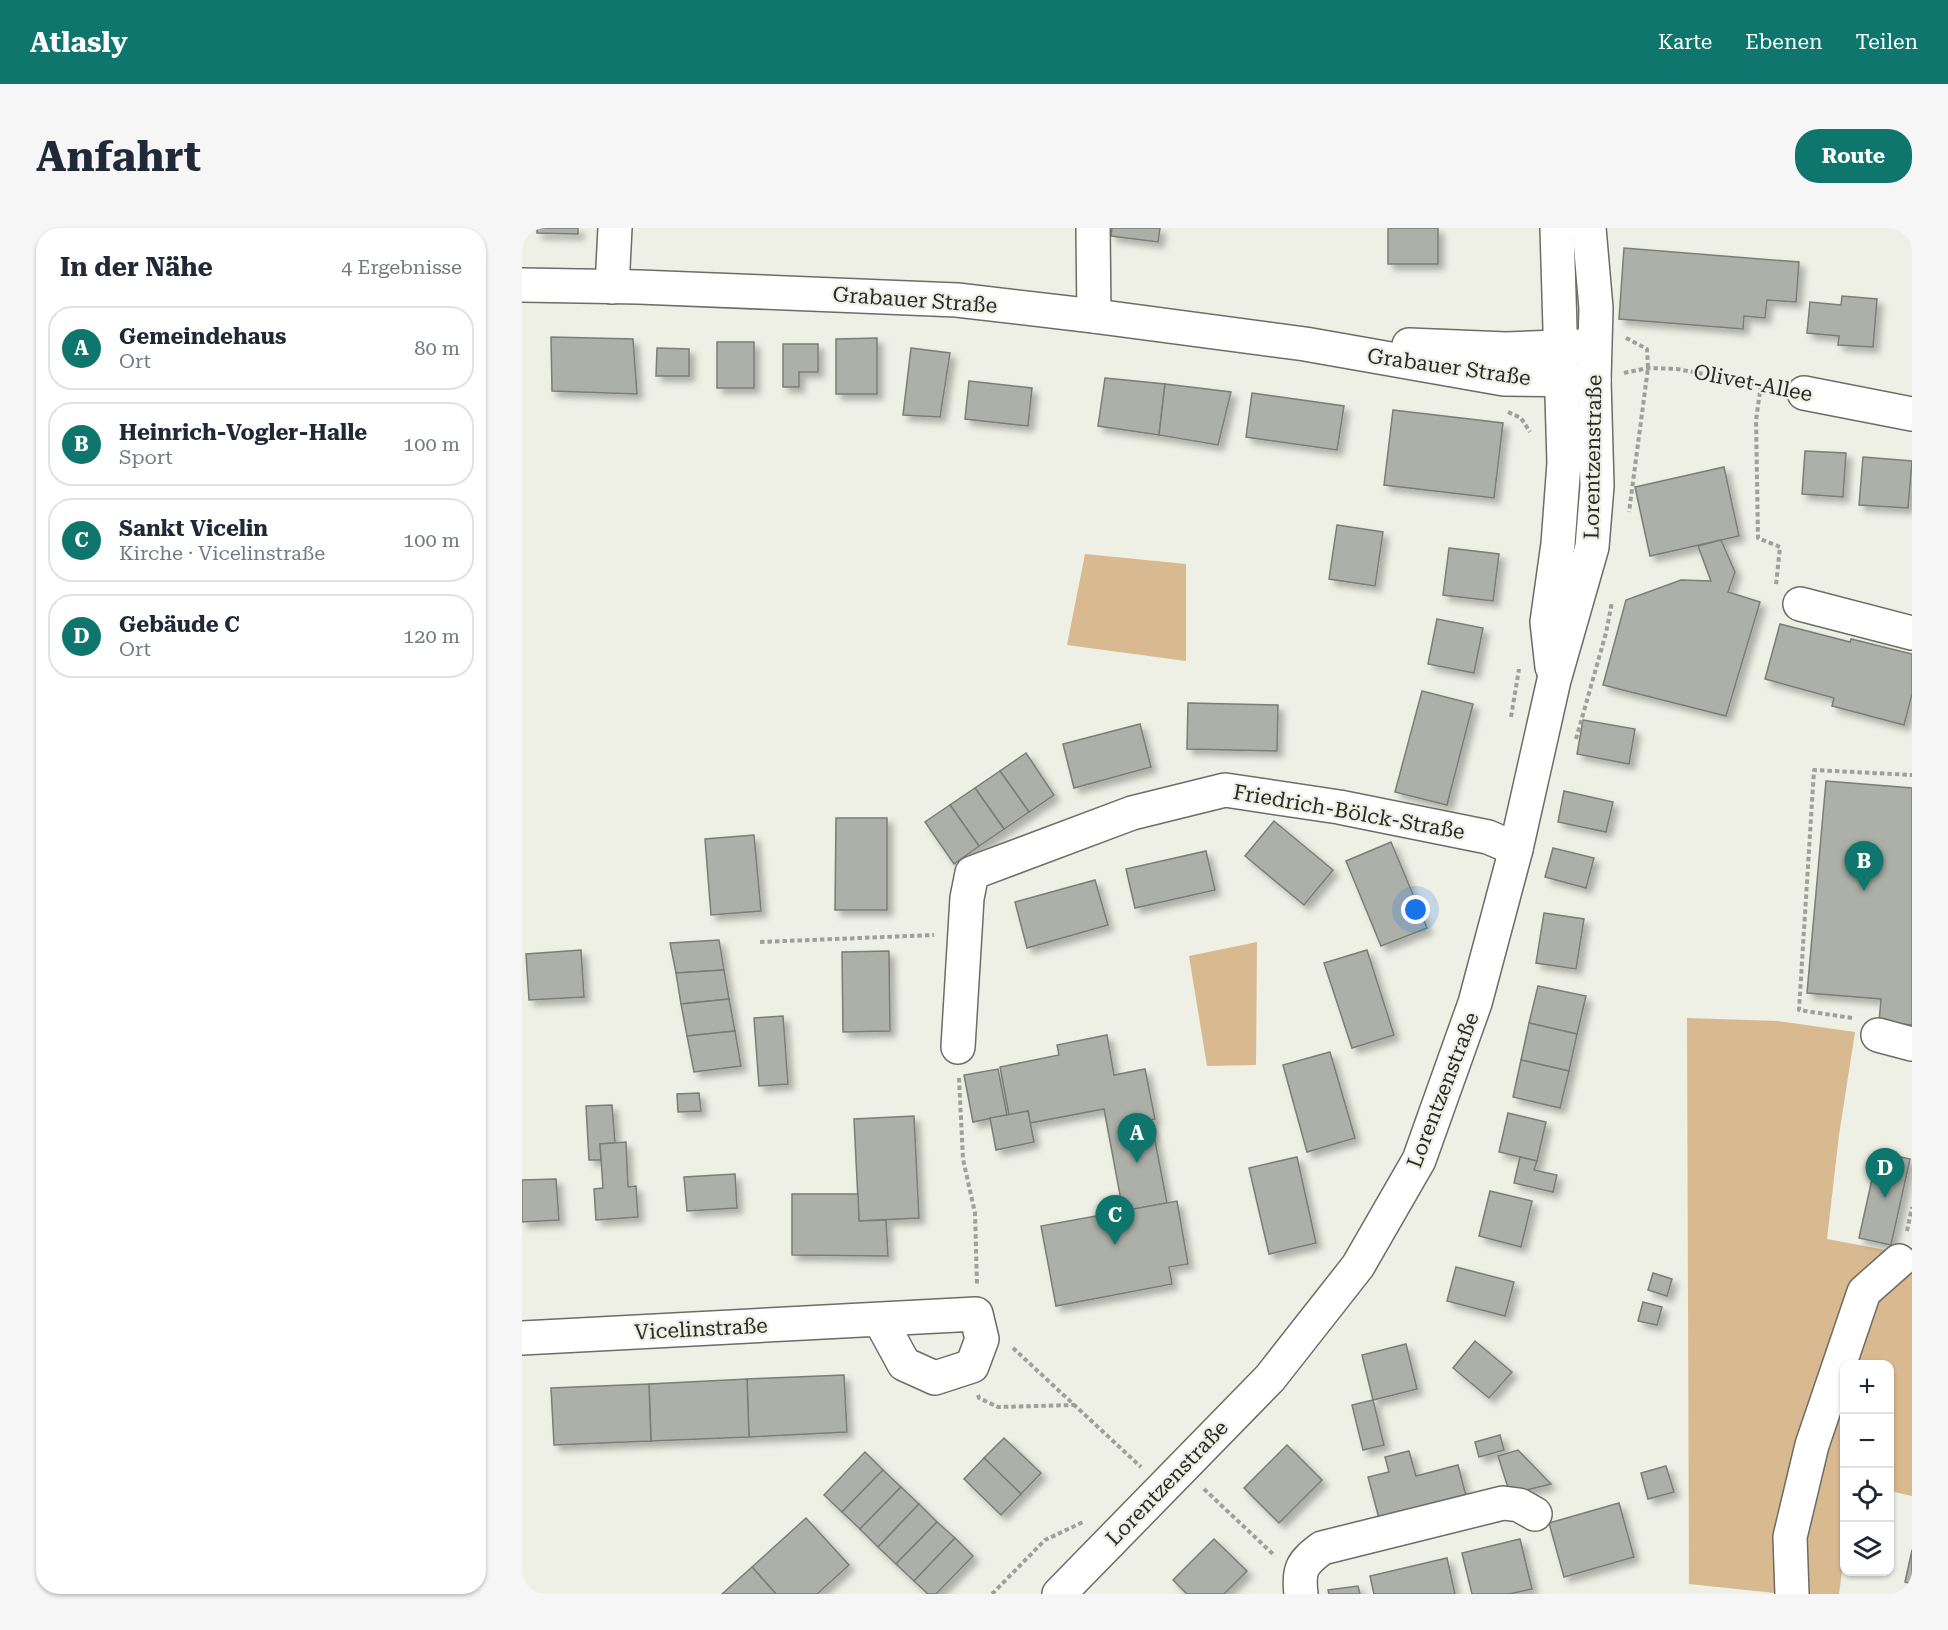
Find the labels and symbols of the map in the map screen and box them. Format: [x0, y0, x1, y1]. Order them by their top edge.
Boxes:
street label: Grabauer Straße [832, 282, 998, 318]
street label: Grabauer Straße [1366, 344, 1532, 390]
street label: Olivet-Allee [1692, 360, 1814, 406]
street label: Lorentzenstraße [1580, 374, 1606, 540]
street label: Friedrich-Bölck-Straße [1231, 780, 1467, 844]
pin: B [1844, 842, 1884, 891]
your location [1401, 895, 1430, 924]
street label: Lorentzenstraße [1402, 1009, 1484, 1171]
pin: A [1118, 1114, 1156, 1163]
pin: D [1866, 1148, 1904, 1198]
pin: C [1096, 1196, 1134, 1245]
street label: Vicelinstraße [634, 1314, 768, 1344]
street label: Lorentzenstraße [1101, 1415, 1233, 1551]

